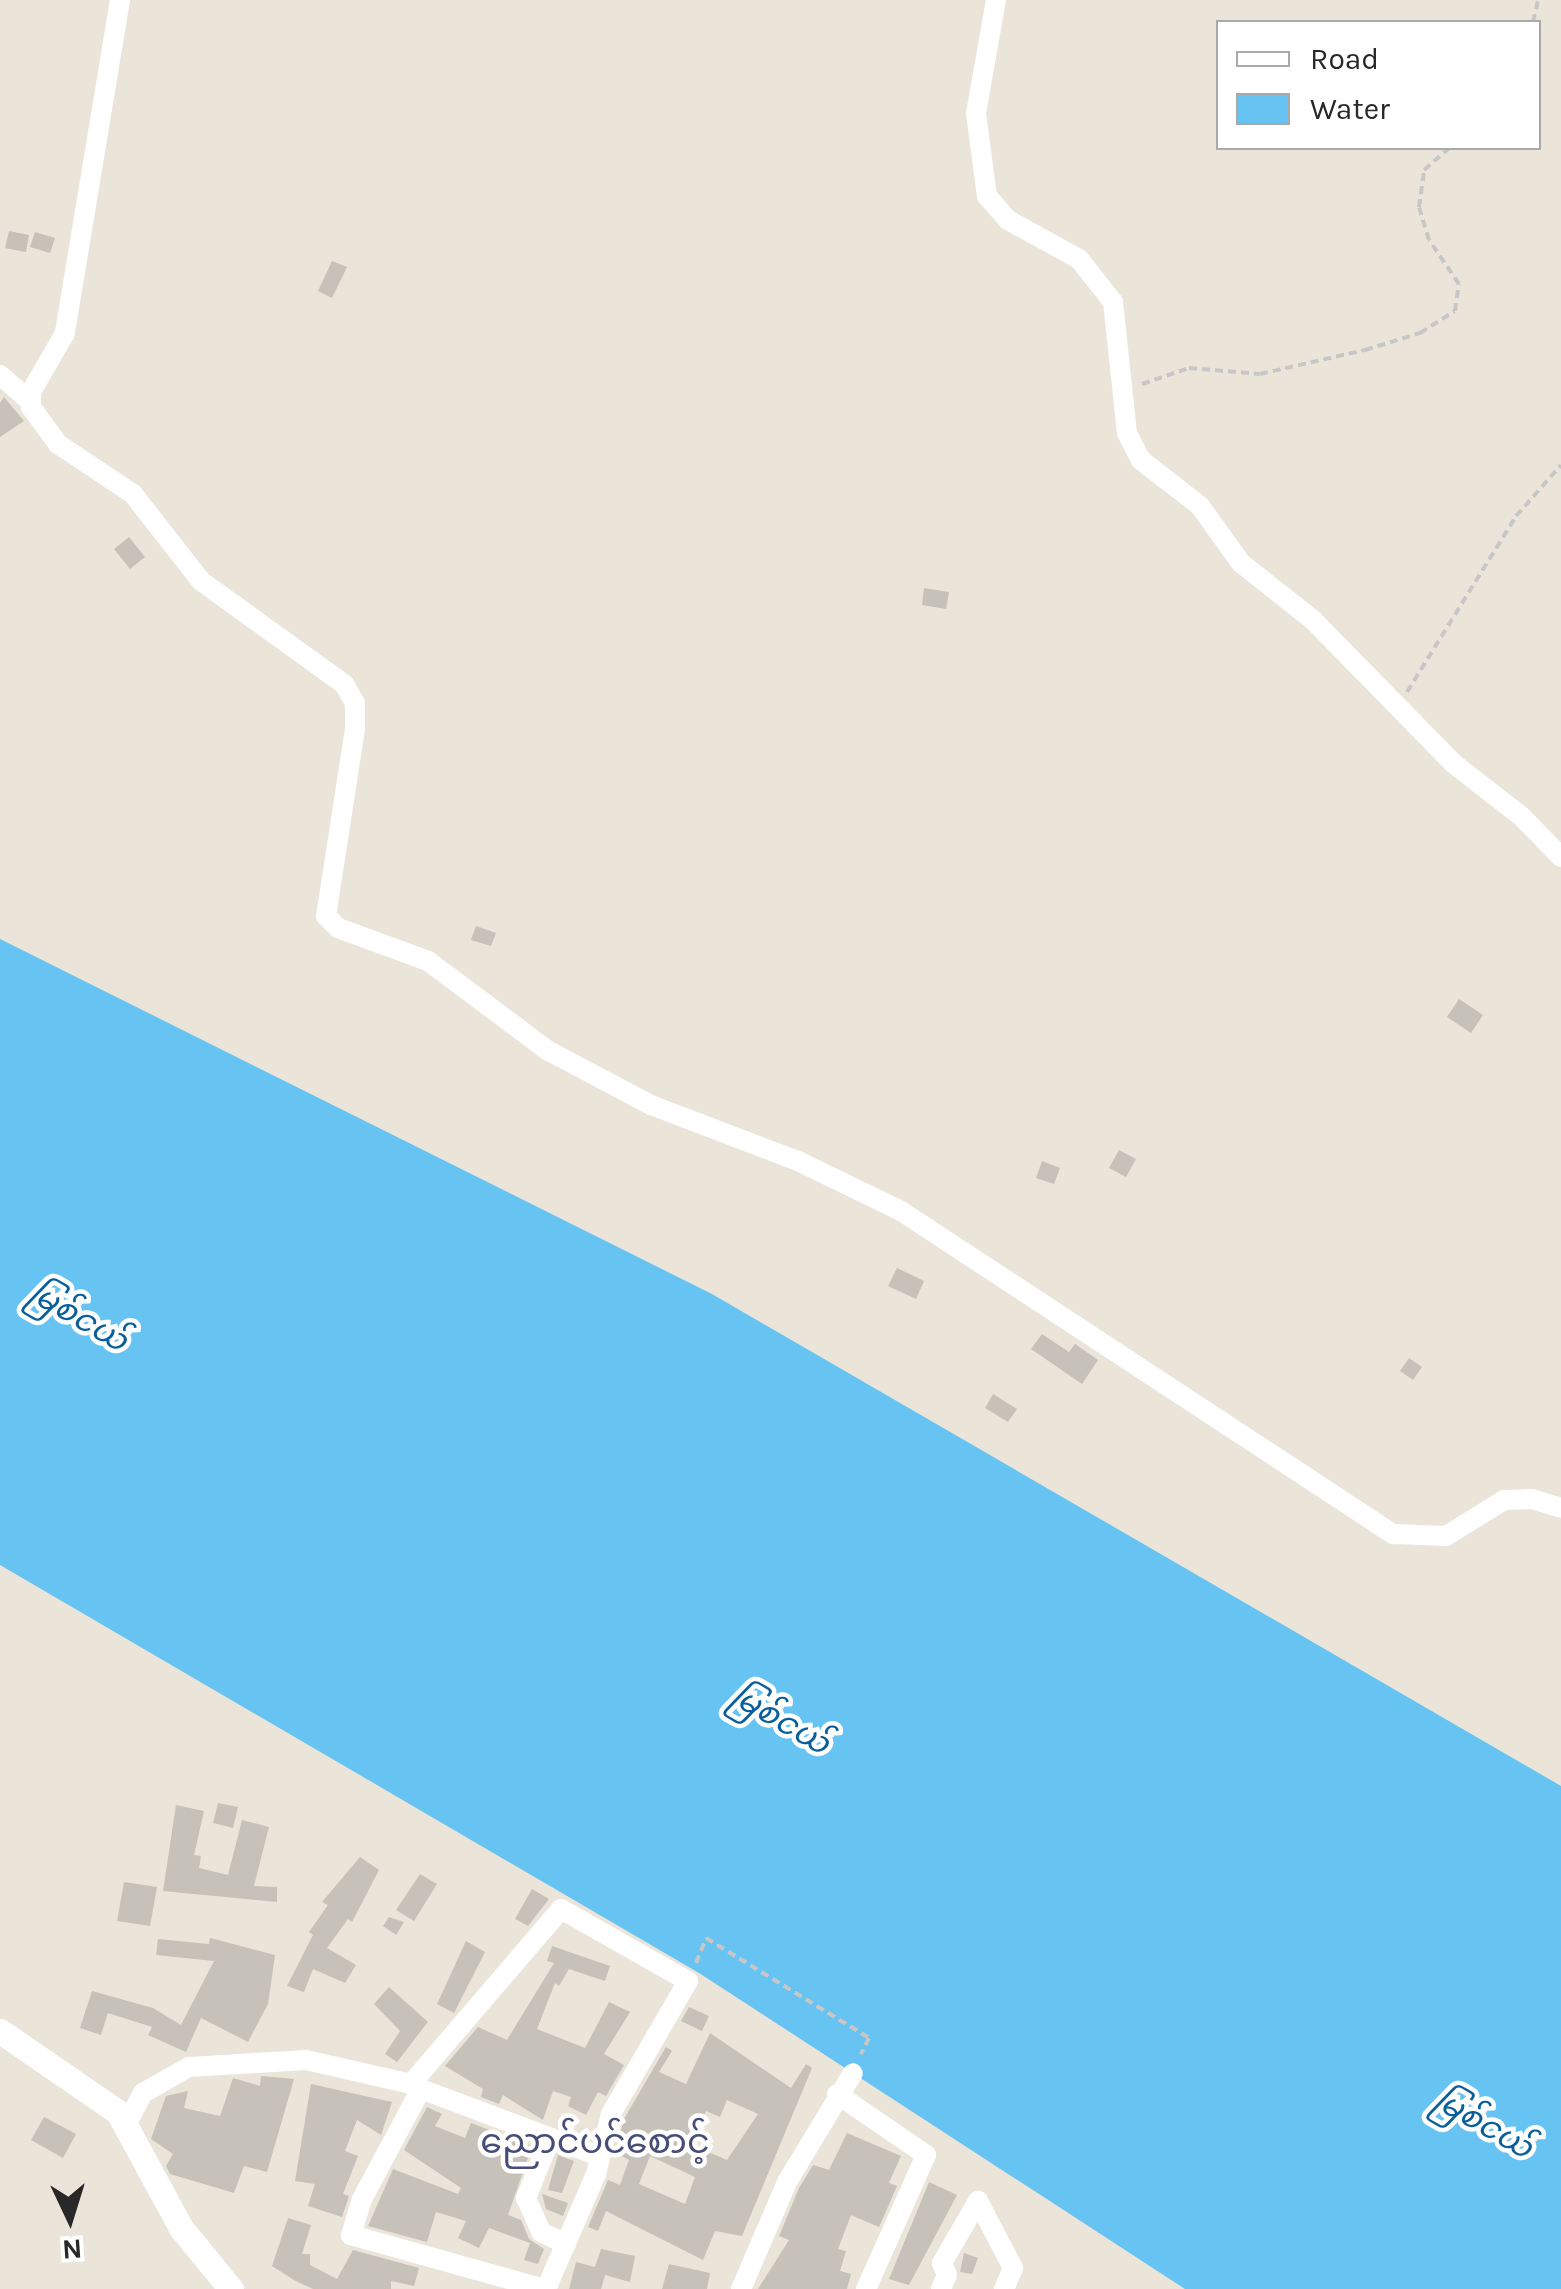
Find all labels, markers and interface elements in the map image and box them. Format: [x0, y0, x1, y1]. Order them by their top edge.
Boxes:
legend [1216, 20, 1541, 150]
text: Road [1310, 41, 1379, 77]
text: Water [1310, 91, 1390, 127]
water label: မြစ်ငယ် [22, 1274, 134, 1360]
water label: မြစ်ငယ် [724, 1677, 836, 1763]
water label: မြစ်ငယ် [1427, 2081, 1539, 2167]
district label: ညောင်ပင်စောင့် [480, 2121, 710, 2163]
north arrow [20, 2169, 120, 2269]
text: N [61, 2232, 83, 2267]

